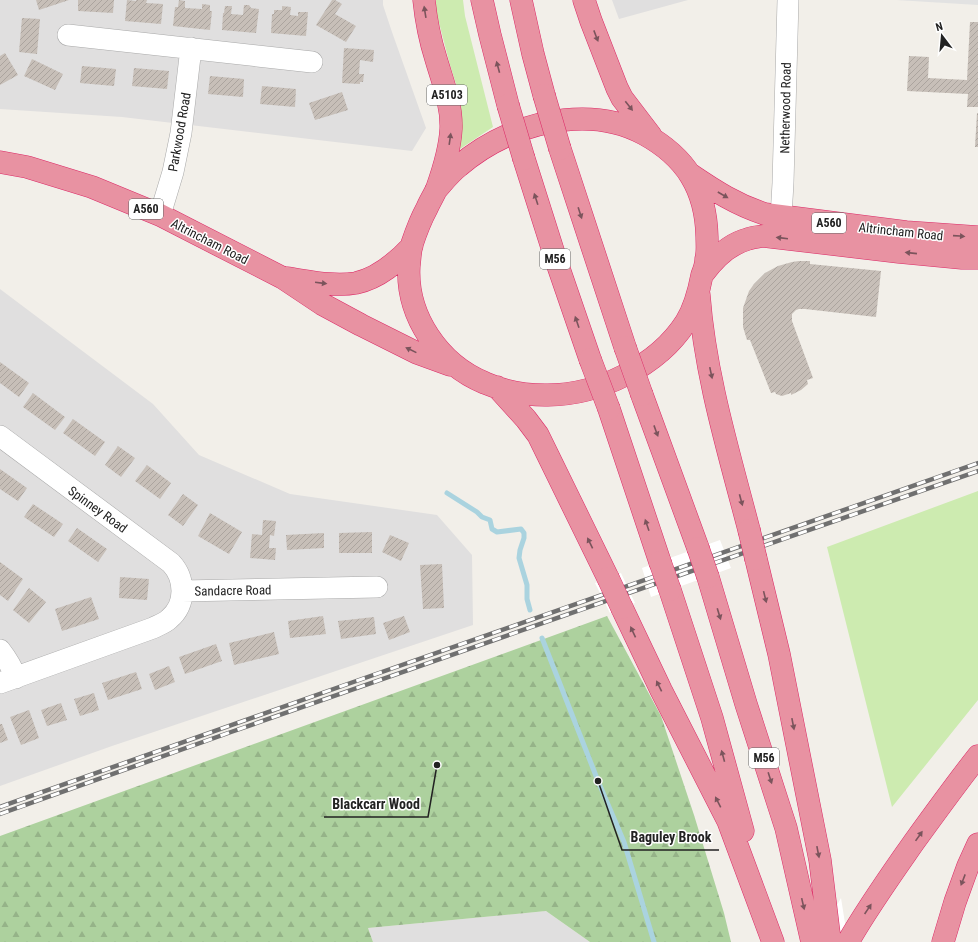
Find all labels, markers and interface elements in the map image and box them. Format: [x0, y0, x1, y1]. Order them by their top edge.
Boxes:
one-way arrow [422, 6, 428, 18]
north arrow [922, 16, 962, 56]
text: N [934, 20, 945, 34]
one-way arrow [594, 31, 600, 43]
one-way arrow [495, 61, 501, 73]
street label: Netherwood Road [777, 62, 794, 154]
road number: A5103 [427, 85, 467, 105]
street label: Parkwood Road [165, 91, 194, 173]
one-way arrow [624, 100, 633, 111]
one-way arrow [447, 133, 453, 145]
one-way arrow [533, 192, 539, 204]
one-way arrow [717, 192, 729, 199]
road number: A560 [129, 199, 163, 219]
one-way arrow [577, 207, 583, 219]
road number: A560 [812, 213, 846, 233]
street label: Altrincham Road [169, 215, 251, 267]
street label: Altrincham Road [858, 220, 944, 243]
one-way arrow [953, 233, 966, 240]
one-way arrow [776, 235, 788, 241]
road number: M56 [540, 249, 570, 269]
one-way arrow [905, 250, 917, 256]
one-way arrow [315, 279, 327, 286]
one-way arrow [574, 316, 580, 328]
one-way arrow [406, 347, 417, 353]
one-way arrow [708, 367, 714, 379]
one-way arrow [653, 426, 659, 438]
street label: Spinney Road [65, 483, 130, 536]
one-way arrow [739, 493, 745, 506]
one-way arrow [644, 518, 650, 530]
one-way arrow [587, 537, 594, 548]
street label: Sandacre Road [194, 582, 272, 599]
one-way arrow [763, 591, 769, 604]
one-way arrow [716, 608, 722, 620]
one-way arrow [630, 626, 636, 637]
one-way arrow [656, 680, 662, 691]
one-way arrow [790, 718, 796, 730]
road number: M56 [749, 748, 779, 768]
one-way arrow [719, 750, 725, 762]
one-way arrow [767, 773, 773, 785]
callout: Blackcarr Wood [324, 791, 428, 817]
text: Blackcarr Wood [332, 796, 420, 812]
one-way arrow [714, 796, 721, 807]
callout: Baguley Brook [622, 824, 719, 850]
text: Baguley Brook [631, 829, 712, 845]
one-way arrow [915, 830, 923, 841]
one-way arrow [815, 846, 821, 858]
one-way arrow [959, 874, 965, 886]
one-way arrow [801, 898, 807, 910]
one-way arrow [865, 903, 872, 915]

